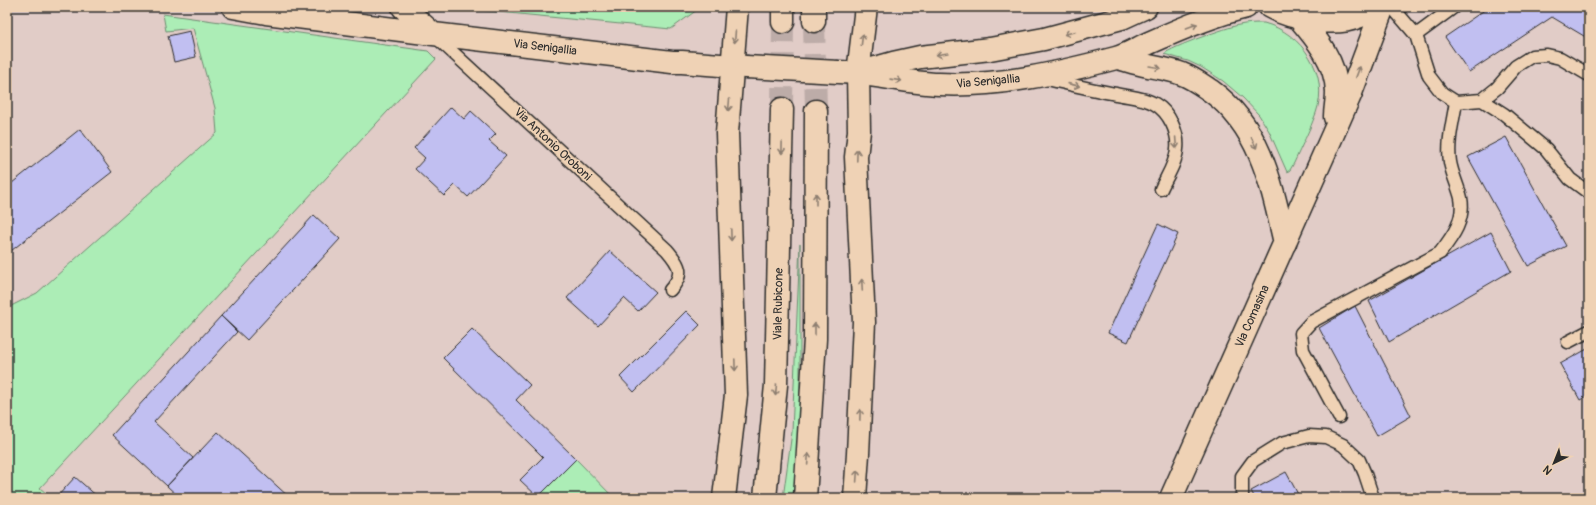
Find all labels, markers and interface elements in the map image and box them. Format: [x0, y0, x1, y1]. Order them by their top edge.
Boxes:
one-way arrow [1186, 21, 1198, 29]
one-way arrow [1064, 29, 1077, 37]
one-way arrow [731, 30, 738, 43]
one-way arrow [858, 34, 866, 47]
street label: Via Senigallia [512, 36, 578, 59]
one-way arrow [936, 50, 949, 58]
one-way arrow [1149, 63, 1162, 71]
one-way arrow [1355, 67, 1363, 79]
street label: Via Senigallia [955, 71, 1021, 92]
one-way arrow [889, 76, 902, 84]
one-way arrow [1067, 81, 1080, 89]
one-way arrow [726, 98, 733, 111]
street label: Via Antonio Oroboni [511, 105, 594, 184]
one-way arrow [1173, 136, 1180, 149]
one-way arrow [1251, 137, 1258, 149]
one-way arrow [778, 141, 785, 154]
one-way arrow [853, 149, 860, 162]
one-way arrow [812, 193, 820, 206]
one-way arrow [727, 228, 734, 241]
street label: Viale Rubicone [770, 268, 787, 340]
one-way arrow [858, 279, 866, 292]
street label: Via Comasina [1232, 282, 1273, 350]
one-way arrow [811, 323, 819, 336]
one-way arrow [731, 358, 739, 371]
one-way arrow [772, 383, 779, 396]
one-way arrow [856, 409, 864, 422]
north arrow [1534, 443, 1574, 483]
one-way arrow [804, 453, 811, 466]
text: N [1540, 462, 1555, 477]
one-way arrow [853, 470, 860, 483]

